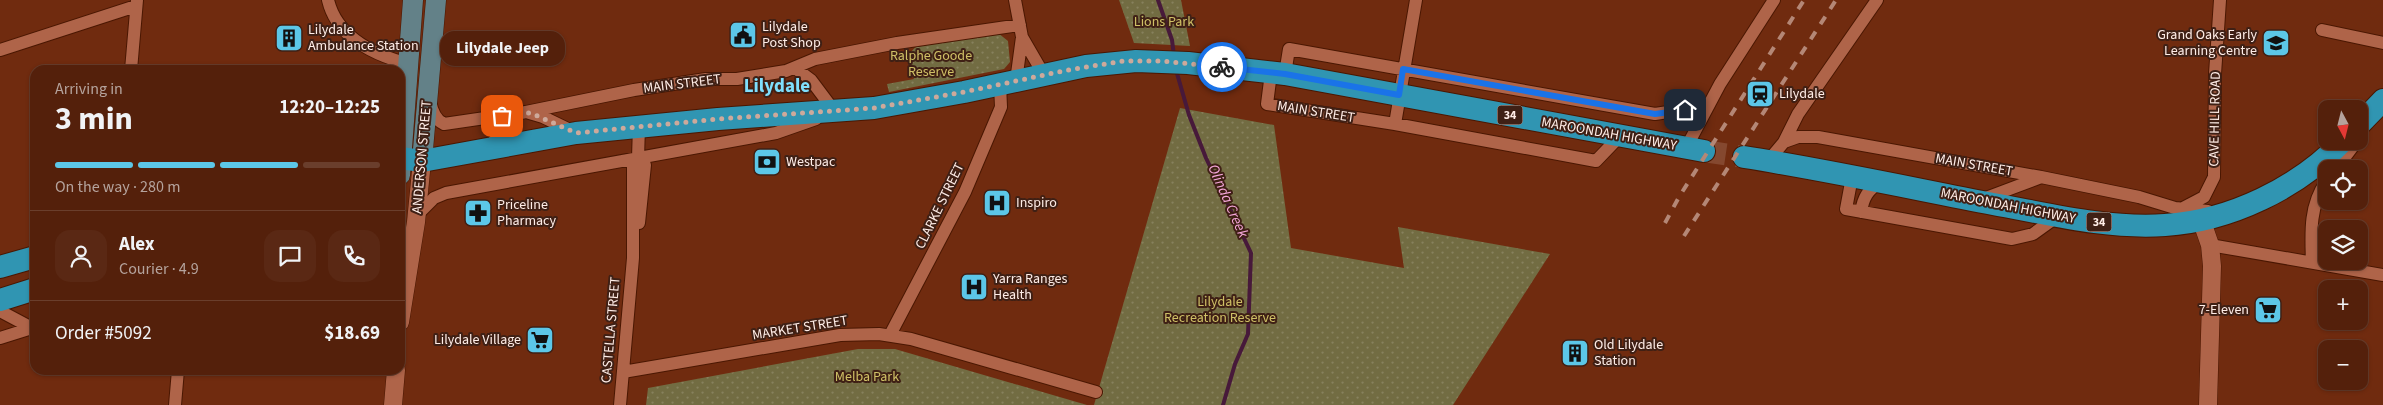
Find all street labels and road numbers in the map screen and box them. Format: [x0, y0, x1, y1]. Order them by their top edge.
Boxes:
street label: MAIN STREET [642, 69, 723, 99]
street label: CAVE HILL ROAD [2204, 71, 2226, 167]
street label: MAIN STREET [1276, 96, 1357, 128]
street label: ANDERSON STREET [407, 99, 437, 215]
road number: 34 [1498, 106, 1522, 124]
street label: MAROONDAH HIGHWAY [1540, 112, 1679, 156]
street label: MAIN STREET [1934, 148, 2015, 182]
street label: CLARKE STREET [910, 159, 970, 252]
street label: MAROONDAH HIGHWAY [1939, 183, 2077, 229]
road number: 34 [2086, 212, 2112, 232]
street label: CASTELLA STREET [596, 276, 626, 384]
street label: MARKET STREET [751, 311, 850, 345]

